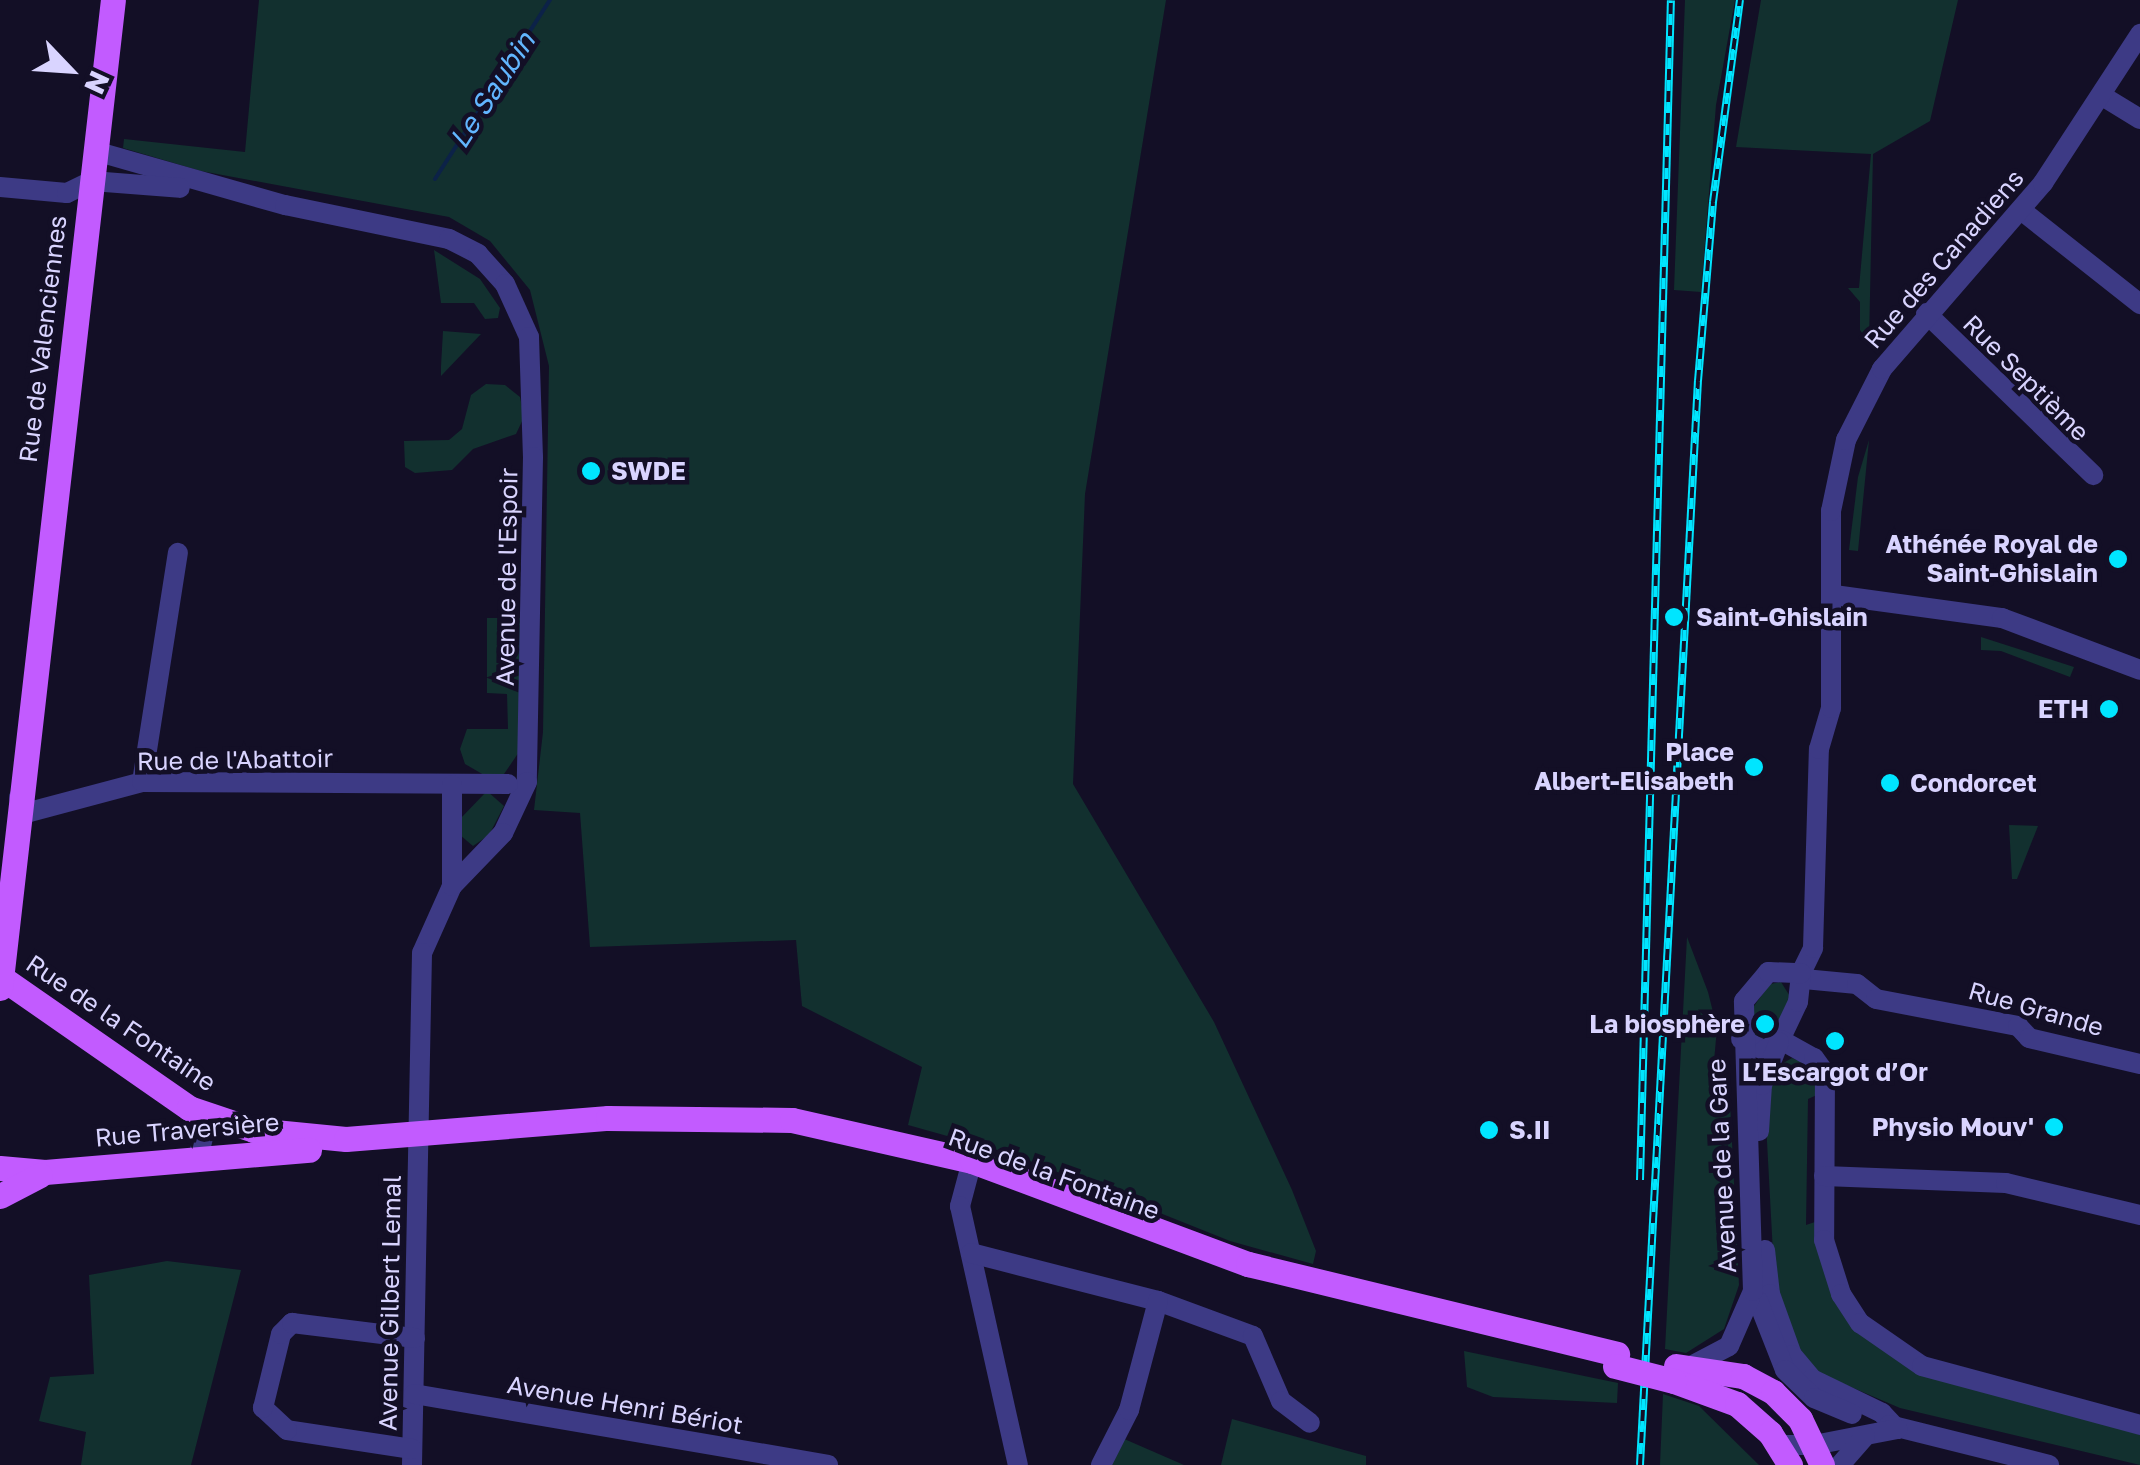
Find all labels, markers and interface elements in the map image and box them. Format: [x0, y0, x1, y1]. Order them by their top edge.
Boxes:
north arrow [20, 20, 120, 120]
water label: Le Saubin [442, 26, 542, 154]
text: N [78, 66, 117, 100]
street label: Rue des Canadiens [1858, 163, 2030, 355]
street label: Rue de Valenciennes [13, 214, 73, 464]
street label: Rue Septième [1957, 309, 2095, 447]
place label: SWDE [611, 456, 686, 486]
marker: SWDE [580, 460, 602, 482]
street label: Avenue de l'Espoir [490, 468, 524, 686]
place label: Athénée Royal de Saint-Ghislain [1885, 530, 2098, 589]
marker: Athénée Royal de Saint-Ghislain [2107, 548, 2129, 570]
place label: Saint-Ghislain [1696, 602, 1868, 632]
marker: Saint-Ghislain [1661, 604, 1687, 630]
place label: ETH [2038, 694, 2089, 724]
marker: ETH [2098, 698, 2120, 720]
place label: Place Albert-Elisabeth [1534, 738, 1734, 797]
street label: Rue de l'Abattoir [137, 743, 333, 777]
marker: Place Albert-Elisabeth [1743, 756, 1765, 778]
place label: Condorcet [1910, 768, 2037, 798]
marker: Condorcet [1879, 772, 1901, 794]
street label: Rue de la Fontaine [20, 948, 222, 1098]
street label: Rue Grande [1965, 975, 2107, 1043]
place label: La biosphère [1589, 1009, 1745, 1039]
marker: La biosphère [1754, 1013, 1776, 1035]
marker: L’Escargot d’Or [1824, 1030, 1846, 1052]
place label: L’Escargot d’Or [1742, 1057, 1928, 1087]
street label: Avenue de la Gare [1701, 1058, 1743, 1274]
street label: Rue Traversière [94, 1107, 280, 1153]
place label: Physio Mouv' [1872, 1112, 2034, 1142]
place label: S.II [1509, 1115, 1551, 1145]
marker: Physio Mouv' [2043, 1116, 2065, 1138]
marker: S.II [1478, 1119, 1500, 1141]
street label: Rue de la Fontaine [944, 1122, 1164, 1226]
street label: Avenue Gilbert Lemal [373, 1175, 407, 1431]
street label: Avenue Henri Bériot [505, 1369, 745, 1441]

